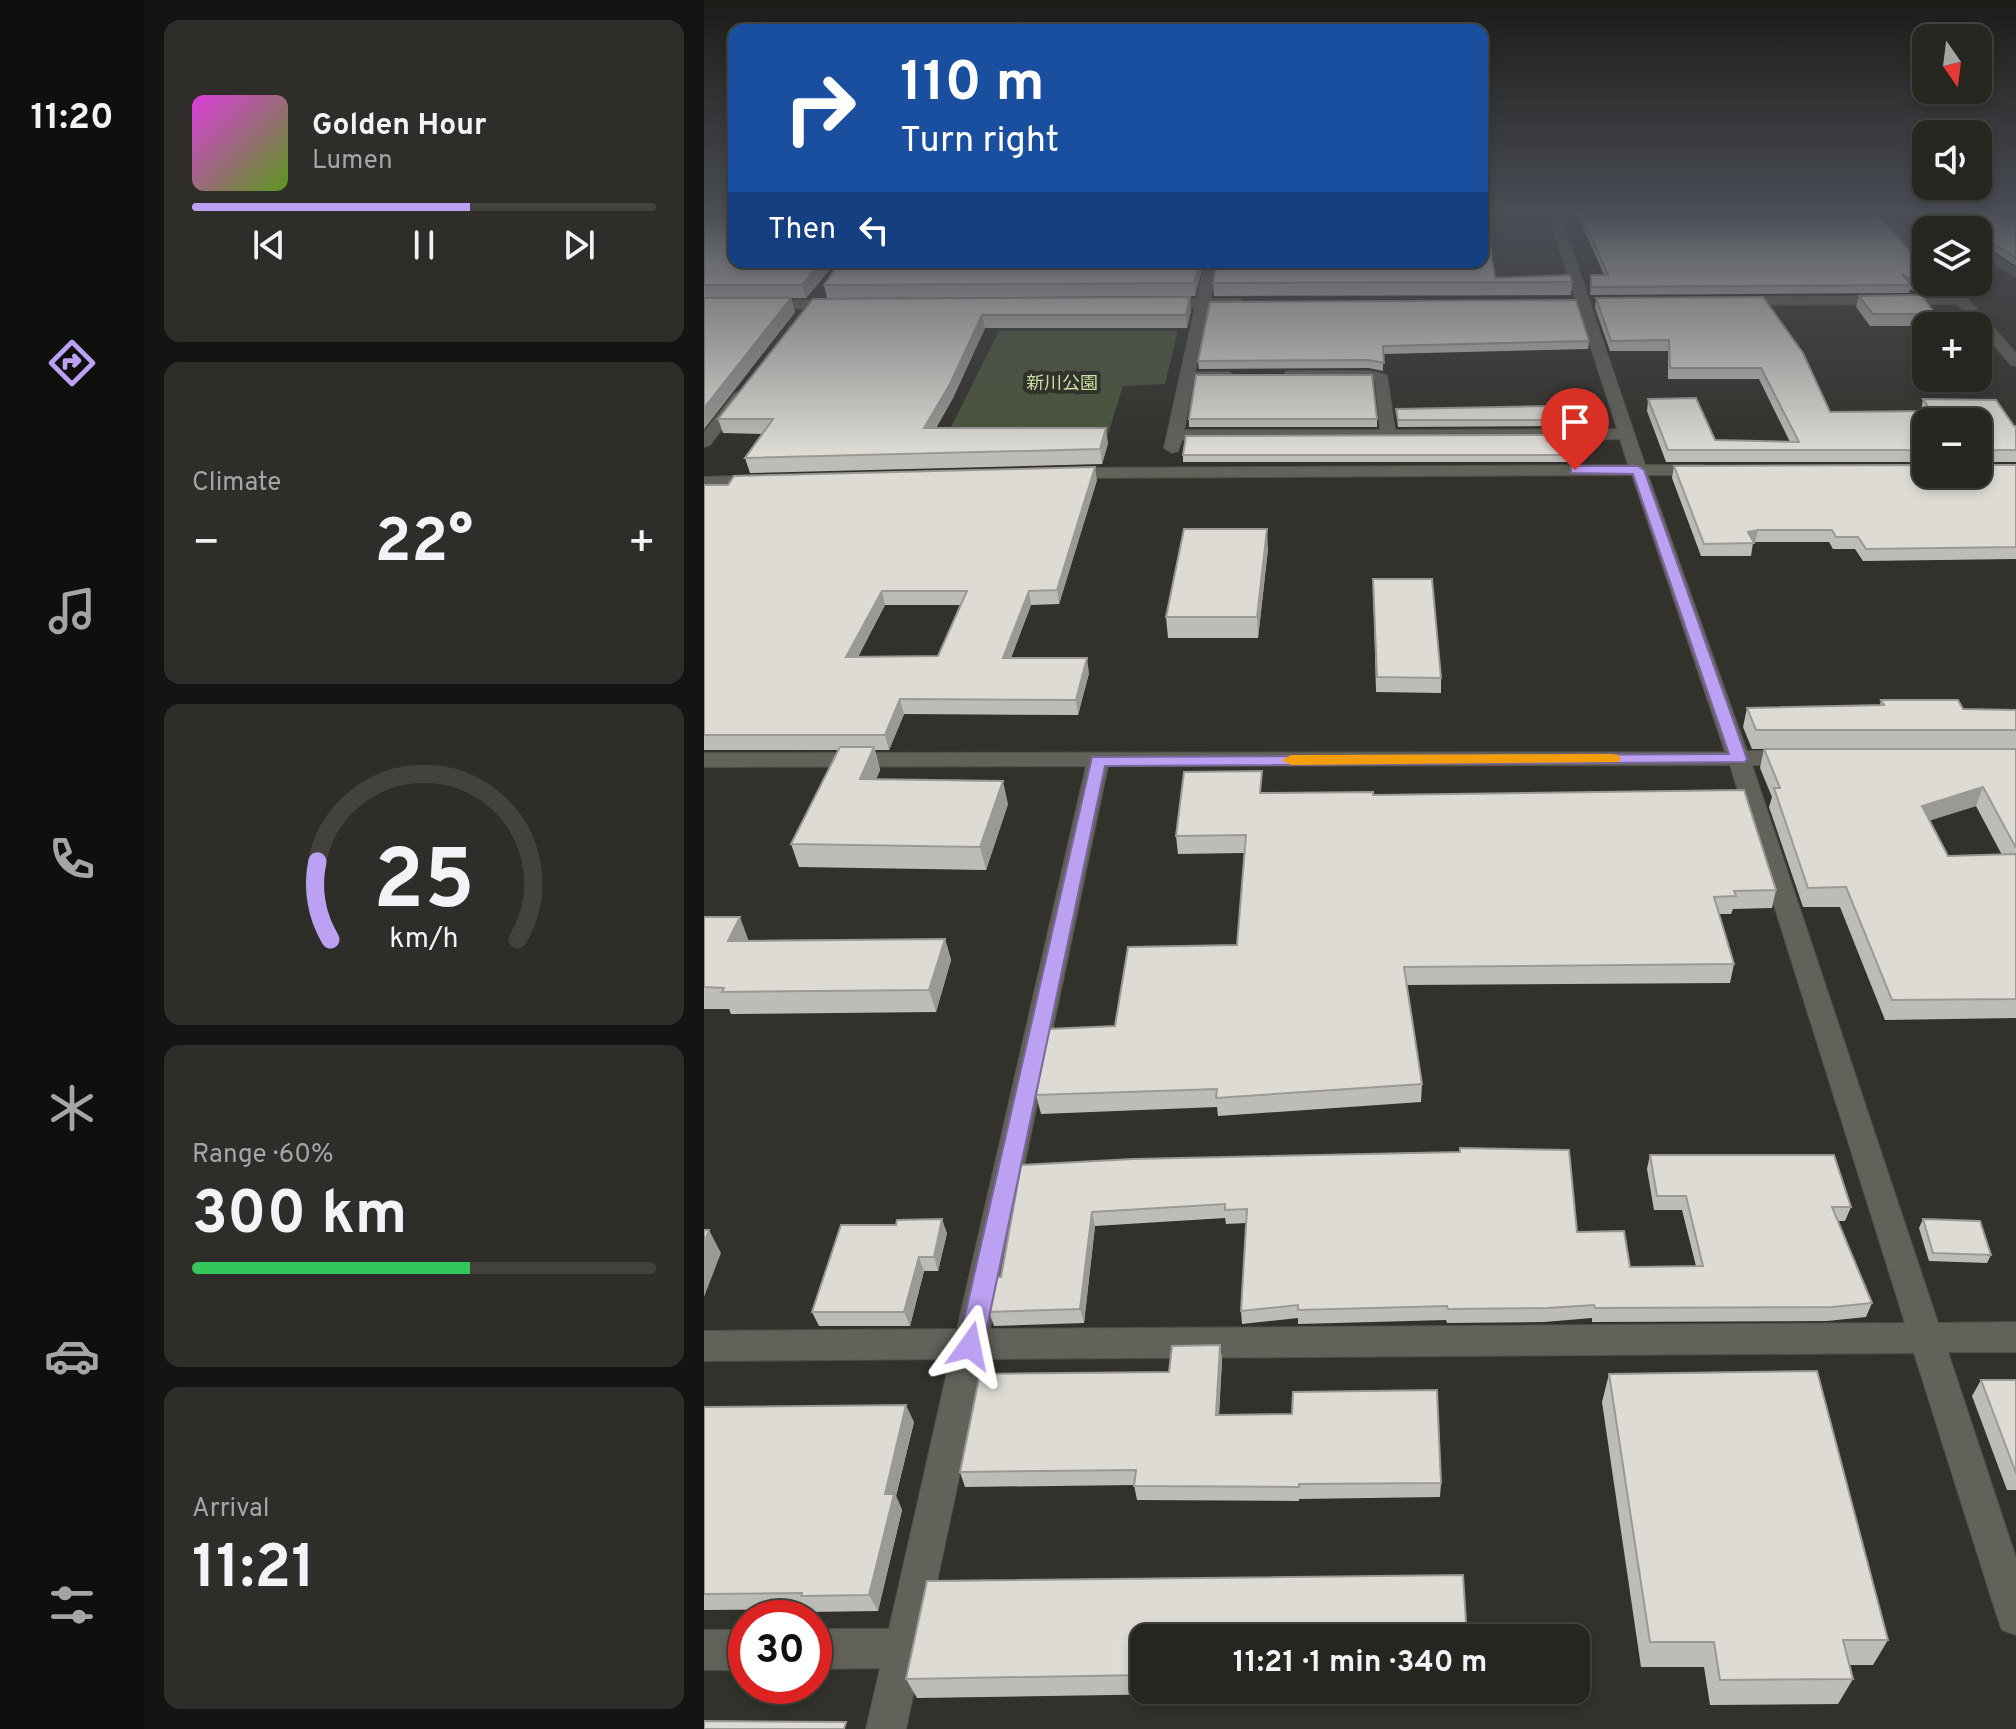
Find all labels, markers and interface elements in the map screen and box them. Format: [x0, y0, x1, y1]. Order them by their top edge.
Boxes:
north arrow [1912, 24, 1992, 104]
map controls [1912, 24, 1992, 488]
text: 110 m [900, 50, 1045, 120]
icon: right [768, 56, 872, 160]
text: 11:20 [30, 96, 114, 142]
text: Golden Hour [312, 108, 486, 145]
text: Turn right [900, 119, 1059, 165]
button: sound [1912, 120, 1992, 200]
text: Lumen [312, 145, 393, 178]
icon: left [852, 208, 896, 252]
text: Then [768, 212, 836, 249]
button: layers [1912, 216, 1992, 296]
icon: previous [247, 223, 291, 267]
icon: pause [402, 223, 446, 267]
icon: next [557, 223, 601, 267]
button: + [1912, 312, 1992, 392]
icon: directions [44, 335, 100, 391]
park label: 新川公園 [1026, 373, 1098, 396]
pin [1541, 388, 1609, 470]
icon: arrive [1553, 400, 1597, 444]
button: − [1912, 408, 1992, 488]
text: Climate [192, 467, 281, 500]
text: 22° [375, 507, 473, 583]
text: − [192, 517, 220, 573]
text: + [628, 517, 656, 573]
icon: music [44, 583, 100, 639]
icon: phone [44, 831, 100, 887]
text: 25 [373, 833, 475, 938]
text: km/h [389, 923, 459, 959]
icon: climate [44, 1080, 100, 1136]
text: Range · 60% [192, 1139, 334, 1172]
text: 300 km [192, 1179, 407, 1255]
position arrow [928, 1304, 1012, 1388]
icon: car [44, 1328, 100, 1384]
text: Arrival [192, 1493, 270, 1526]
text: 11:21 [192, 1533, 315, 1609]
icon: filters [44, 1577, 100, 1633]
speed limit sign: 30 [728, 1600, 832, 1704]
text: 11:21 · 1 min · 340 m [1233, 1645, 1487, 1682]

